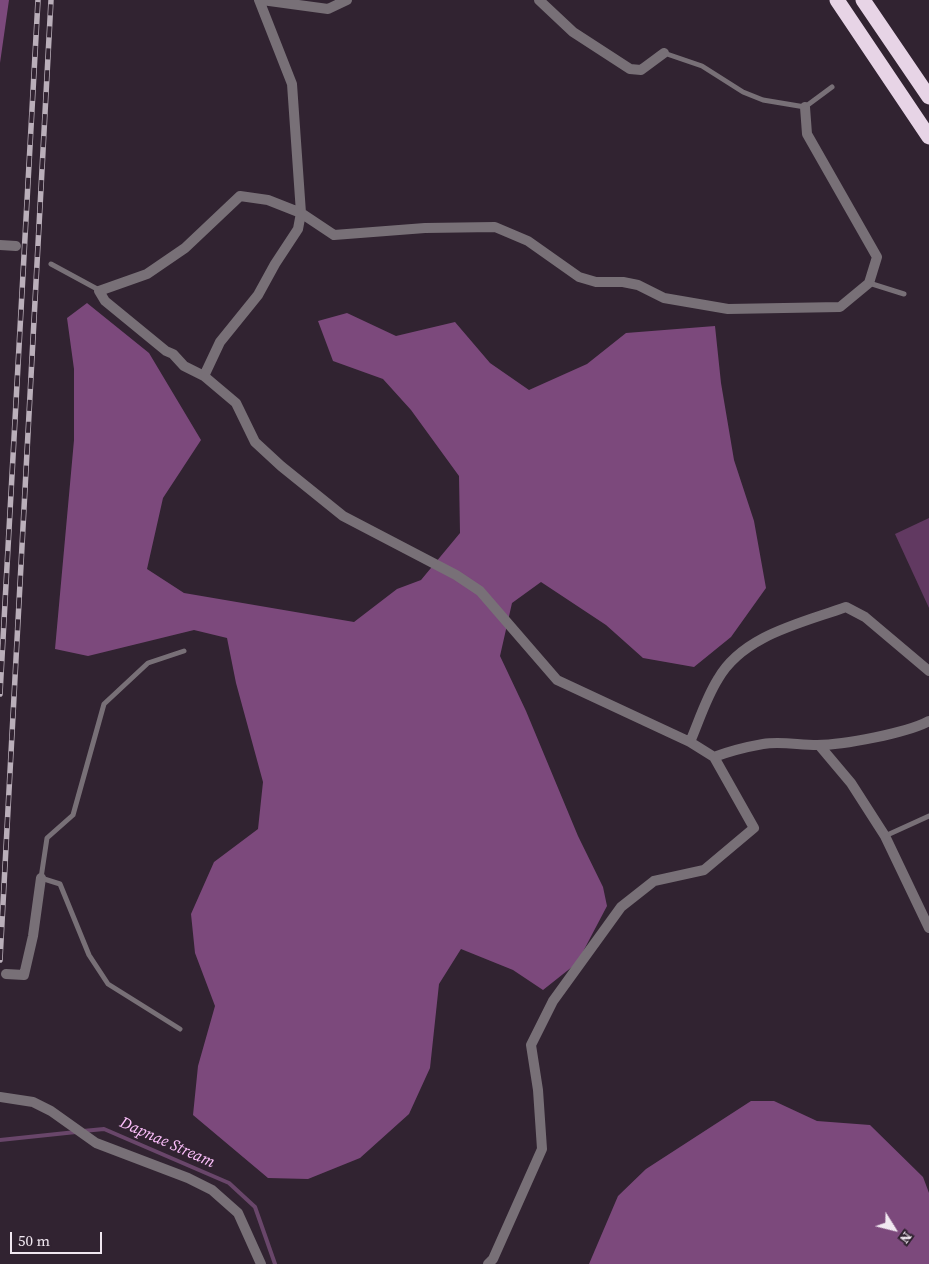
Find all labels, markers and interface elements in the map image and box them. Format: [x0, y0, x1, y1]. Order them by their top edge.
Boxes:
water label: Dapnae Stream [116, 1113, 218, 1173]
north arrow [869, 1204, 919, 1254]
scale bar [12, 1222, 105, 1254]
text: N [895, 1228, 917, 1248]
text: 50 m [18, 1230, 50, 1251]

